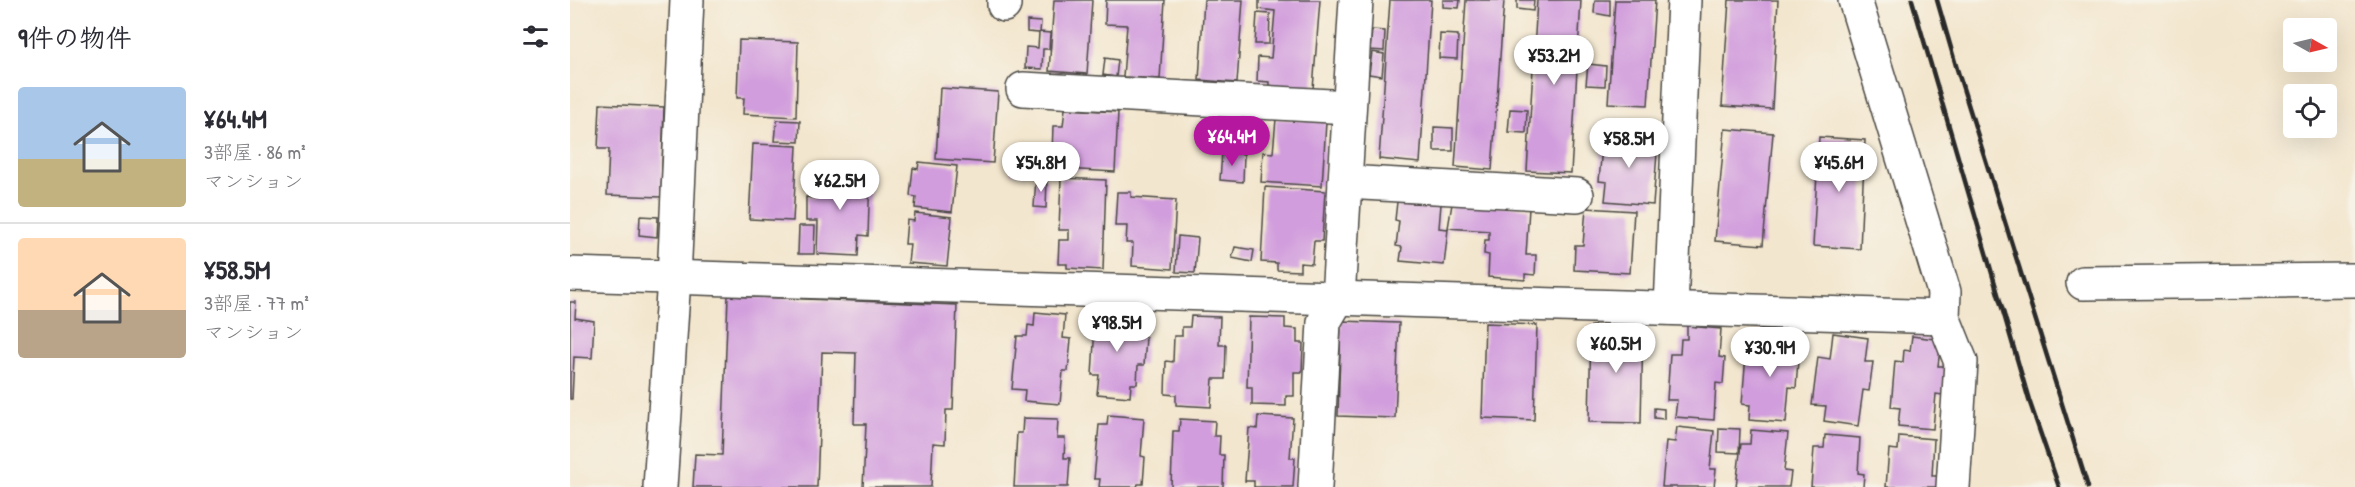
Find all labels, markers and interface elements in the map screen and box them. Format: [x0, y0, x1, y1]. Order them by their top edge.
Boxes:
north arrow [2283, 18, 2337, 72]
map controls [2283, 18, 2337, 138]
text: 9件の物件 [18, 20, 132, 55]
icon: filters [519, 20, 552, 53]
pin: ¥53.2M [1505, 35, 1603, 86]
text: ¥53.2M [1528, 41, 1580, 68]
button: locate [2283, 84, 2337, 138]
text: ¥64.4M [204, 101, 267, 136]
icon: home [66, 111, 138, 183]
pin: ¥64.4M [1183, 116, 1281, 167]
pin: ¥58.5M [1580, 118, 1678, 169]
text: ¥64.4M [1208, 122, 1256, 149]
text: ¥58.5M [1603, 124, 1655, 151]
text: 3部屋 · 86 m² [204, 138, 306, 165]
pin: ¥54.8M [992, 142, 1090, 193]
pin: ¥45.6M [1790, 142, 1888, 193]
text: ¥54.8M [1016, 148, 1066, 175]
text: ¥45.6M [1814, 148, 1864, 175]
pin: ¥62.5M [791, 160, 889, 211]
text: ¥62.5M [814, 166, 866, 193]
text: マンション [204, 167, 303, 194]
text: ¥58.5M [204, 252, 270, 287]
icon: home [66, 262, 138, 334]
text: 3部屋 · 77 m² [204, 289, 309, 316]
pin: ¥98.5M [1068, 302, 1166, 353]
text: ¥98.5M [1092, 308, 1142, 335]
text: マンション [204, 318, 303, 345]
pin: ¥60.5M [1567, 323, 1665, 374]
pin: ¥30.9M [1721, 327, 1819, 378]
text: ¥60.5M [1591, 329, 1641, 356]
text: ¥30.9M [1745, 333, 1795, 360]

